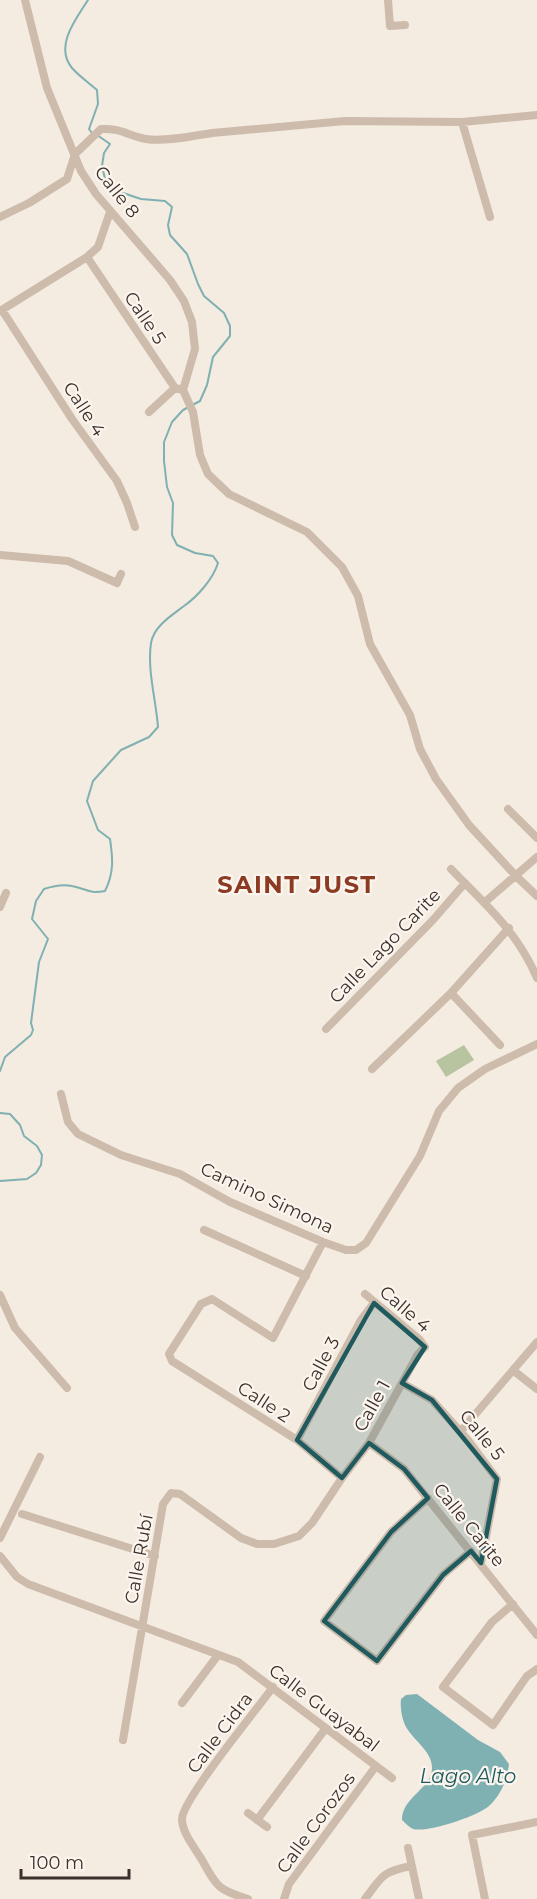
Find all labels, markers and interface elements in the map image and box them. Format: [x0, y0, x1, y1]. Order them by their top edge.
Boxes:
street label: Calle 8 [90, 162, 144, 222]
street label: Calle 5 [119, 288, 171, 348]
street label: Calle 4 [58, 378, 110, 440]
district label: SAINT JUST [217, 870, 377, 899]
street label: Calle Lago Carite [325, 884, 445, 1008]
street label: Camino Simona [197, 1158, 337, 1238]
street label: Calle 4 [375, 1281, 435, 1337]
street label: Calle 3 [298, 1333, 344, 1395]
street label: Calle 2 [233, 1377, 295, 1427]
street label: Calle 1 [349, 1377, 395, 1435]
street label: Calle 5 [455, 1405, 509, 1465]
street label: Calle Carite [429, 1479, 510, 1571]
street label: Calle Rubí [120, 1511, 158, 1606]
street label: Calle Guayabal [264, 1659, 384, 1757]
street label: Calle Cidra [182, 1688, 258, 1778]
water label: Lago Alto [420, 1764, 516, 1788]
street label: Calle Corozos [272, 1768, 360, 1878]
scale bar [21, 1842, 129, 1880]
text: 100 m [30, 1852, 84, 1874]

